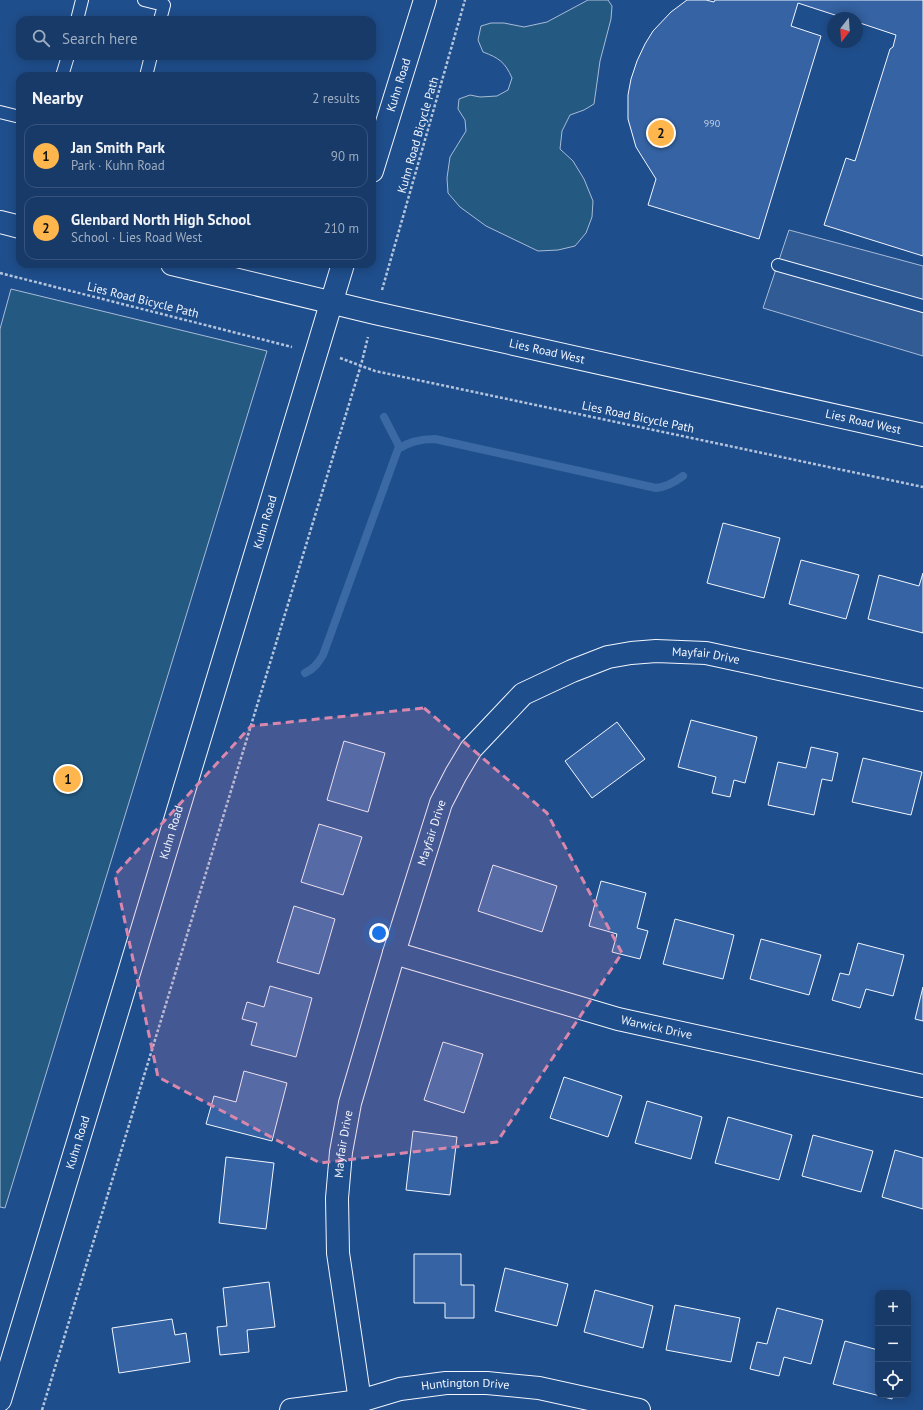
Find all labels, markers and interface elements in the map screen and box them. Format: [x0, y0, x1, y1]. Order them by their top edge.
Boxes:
north arrow [827, 12, 863, 48]
search box [16, 16, 376, 60]
icon: search [30, 27, 52, 49]
text: Search here [62, 29, 138, 48]
street label: Kuhn Road [383, 56, 414, 114]
street label: Kuhn Road Bicycle Path [394, 75, 441, 195]
text: Nearby [32, 87, 83, 109]
text: 2 results [312, 90, 360, 107]
house number: 990 [704, 117, 721, 130]
pin: 2 [648, 118, 674, 148]
text: Jan Smith Park [71, 138, 165, 157]
text: 1 [42, 148, 50, 165]
text: 90 m [331, 148, 359, 165]
text: Park · Kuhn Road [71, 157, 165, 174]
text: Glenbard North High School [71, 210, 251, 229]
text: 2 [42, 220, 50, 237]
text: 210 m [324, 220, 359, 237]
text: School · Lies Road West [71, 229, 202, 246]
street label: Lies Road Bicycle Path [86, 278, 200, 321]
street label: Lies Road West [508, 335, 586, 366]
street label: Lies Road Bicycle Path [581, 397, 696, 436]
street label: Lies Road West [824, 406, 903, 437]
street label: Kuhn Road [249, 493, 280, 551]
street label: Mayfair Drive [672, 644, 741, 667]
pin: 1 [55, 764, 81, 794]
street label: Mayfair Drive [414, 798, 449, 867]
street label: Kuhn Road [156, 804, 186, 861]
your location [369, 923, 389, 943]
street label: Warwick Drive [620, 1012, 694, 1042]
street label: Mayfair Drive [331, 1109, 356, 1178]
street label: Kuhn Road [62, 1114, 92, 1171]
map controls [875, 1290, 911, 1398]
button: + [875, 1290, 911, 1326]
button: − [875, 1326, 911, 1362]
button: locate [875, 1362, 911, 1398]
street label: Huntington Drive [420, 1375, 510, 1393]

